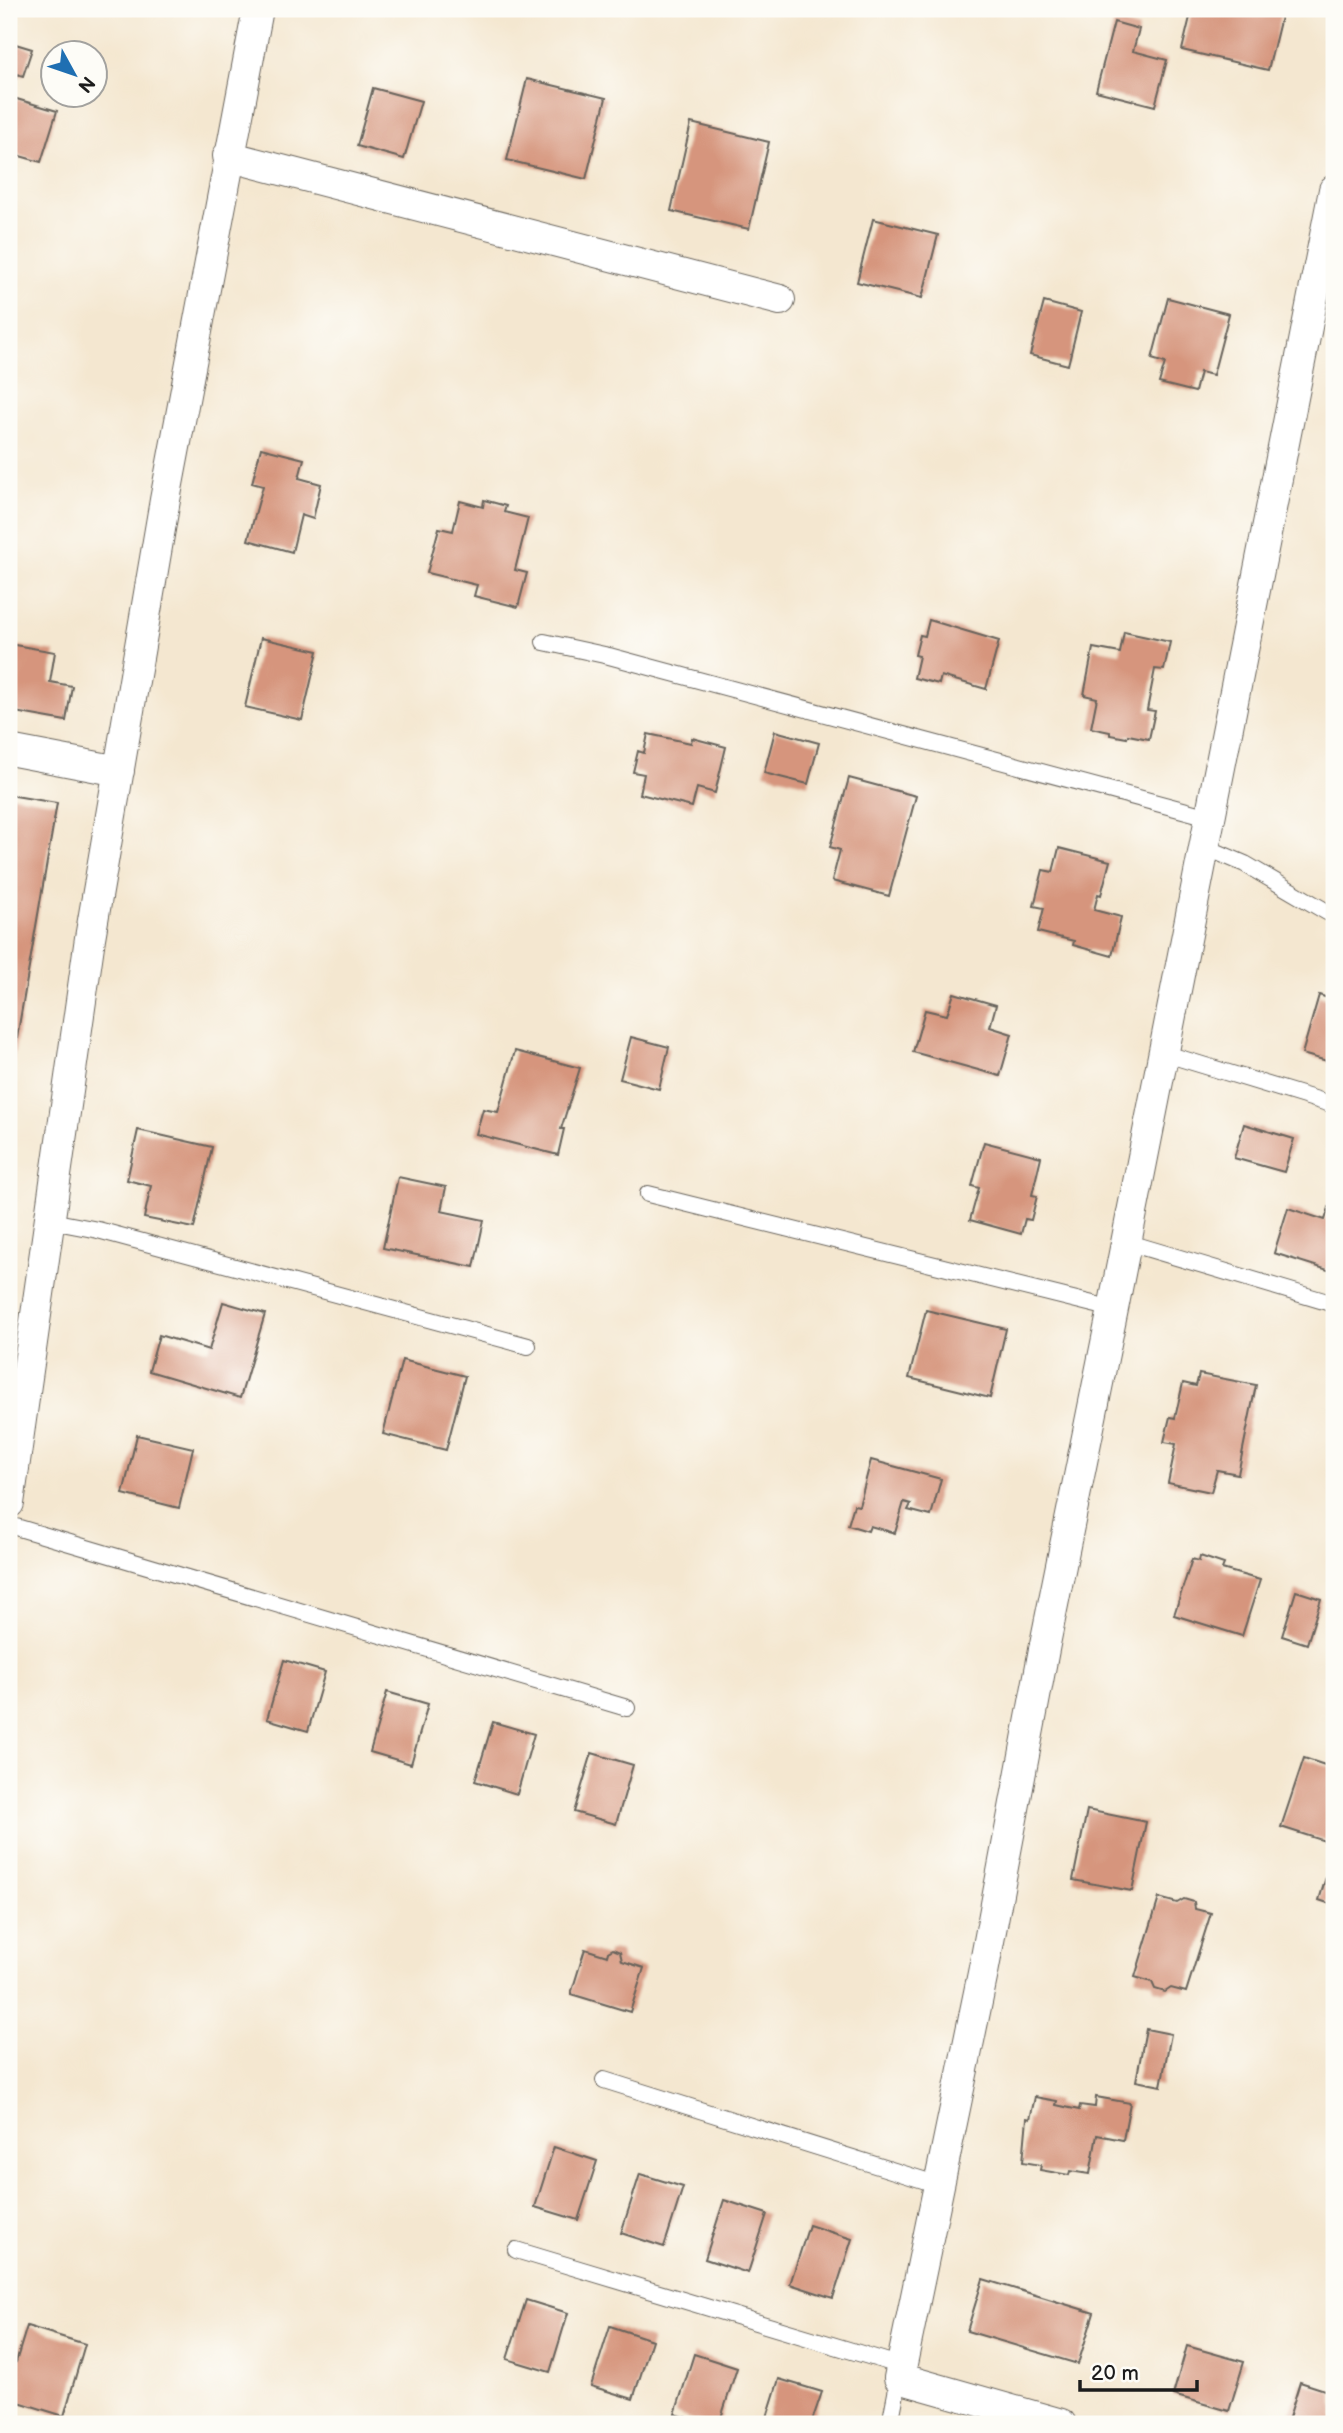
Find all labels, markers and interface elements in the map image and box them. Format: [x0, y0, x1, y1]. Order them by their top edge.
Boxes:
north arrow [38, 38, 108, 108]
text: N [72, 71, 99, 97]
scale bar [1080, 2349, 1198, 2393]
text: 20 m [1091, 2361, 1139, 2386]

